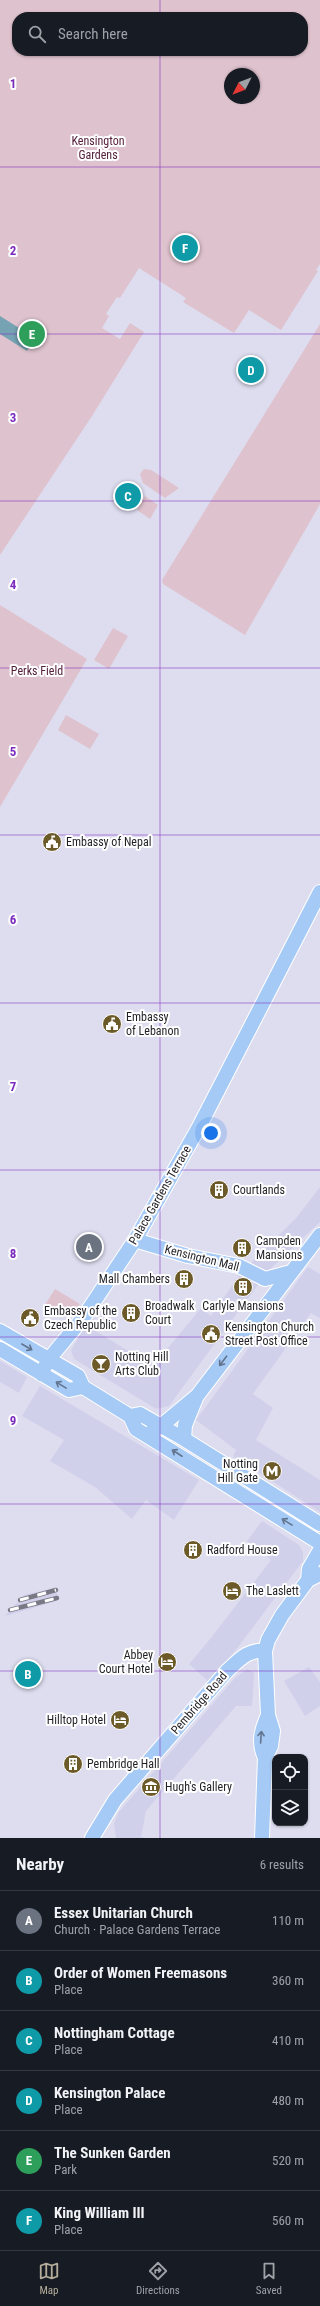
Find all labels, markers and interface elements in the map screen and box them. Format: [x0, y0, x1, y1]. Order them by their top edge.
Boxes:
search box [12, 12, 308, 56]
icon: search [26, 23, 48, 45]
text: Search here [58, 25, 128, 43]
north arrow [224, 68, 260, 104]
text: 1 [10, 76, 16, 91]
park label: Kensington Gardens [71, 134, 125, 162]
pin: F [172, 233, 198, 263]
text: 2 [10, 243, 17, 258]
pin: E [19, 319, 45, 349]
pin: D [238, 355, 264, 385]
text: 3 [10, 410, 16, 425]
pin: C [115, 481, 141, 511]
text: 4 [10, 577, 17, 592]
park label: Perks Field [11, 664, 63, 678]
text: 5 [10, 744, 17, 759]
public building icon: Embassy of Nepal [41, 831, 63, 853]
place label: Embassy of Nepal [66, 835, 151, 849]
text: 6 [10, 912, 17, 927]
place label: Embassy of Lebanon [126, 1010, 179, 1038]
public building icon: Embassy of Lebanon [101, 1013, 123, 1035]
text: 7 [10, 1079, 17, 1094]
your location [201, 1123, 221, 1143]
street label: Palace Gardens Terrace [126, 1143, 194, 1247]
building icon: Courtlands [208, 1179, 230, 1201]
place label: Courtlands [233, 1183, 285, 1197]
pin: A [76, 1232, 102, 1262]
place label: Campden Mansions [256, 1234, 302, 1262]
building icon: Campden Mansions [231, 1237, 253, 1259]
street label: Kensington Mall [163, 1242, 241, 1274]
text: 8 [10, 1246, 16, 1261]
building icon: Mall Chambers [173, 1268, 195, 1290]
place label: Mall Chambers [99, 1272, 170, 1286]
building icon: Carlyle Mansions [232, 1276, 254, 1298]
place label: Broadwalk Court [145, 1299, 195, 1327]
place label: Carlyle Mansions [202, 1299, 284, 1313]
building icon: Broadwalk Court [120, 1302, 142, 1324]
place label: Embassy of the Czech Republic [44, 1304, 117, 1332]
public building icon: Embassy of the Czech Republic [19, 1307, 41, 1329]
place label: Kensington Church Street Post Office [225, 1320, 314, 1348]
public building icon: Kensington Church Street Post Office [200, 1323, 222, 1345]
one-way arrow [21, 1343, 33, 1351]
place label: Notting Hill Arts Club [115, 1350, 169, 1378]
bar icon: Notting Hill Arts Club [90, 1353, 112, 1375]
one-way arrow [219, 1355, 227, 1366]
one-way arrow [55, 1381, 67, 1389]
text: 9 [10, 1413, 16, 1428]
one-way arrow [171, 1449, 182, 1458]
place label: Notting Hill Gate [218, 1457, 258, 1485]
metro station icon: Notting Hill Gate [261, 1460, 283, 1482]
one-way arrow [281, 1518, 293, 1526]
building icon: Radford House [182, 1539, 204, 1561]
place label: Radford House [207, 1543, 278, 1557]
hotel icon: The Laslett [221, 1580, 243, 1602]
place label: The Laslett [246, 1584, 299, 1598]
place label: Abbey Court Hotel [99, 1648, 153, 1676]
hotel icon: Abbey Court Hotel [156, 1651, 178, 1673]
pin: B [15, 1659, 41, 1689]
street label: Pembridge Road [168, 1669, 230, 1737]
hotel icon: Hilltop Hotel [109, 1709, 131, 1731]
place label: Hilltop Hotel [47, 1713, 106, 1727]
one-way arrow [257, 1731, 264, 1744]
building icon: Pembridge Hall [62, 1753, 84, 1775]
map controls [272, 1754, 308, 1826]
button: locate [272, 1754, 308, 1790]
place label: Pembridge Hall [87, 1757, 160, 1771]
museum icon: Hugh's Gallery [140, 1776, 162, 1798]
place label: Hugh's Gallery [165, 1780, 232, 1794]
button: layers [272, 1790, 308, 1826]
text: Nearby [16, 1854, 64, 1874]
text: 6 results [260, 1857, 304, 1872]
text: Essex Unitarian Church [54, 1904, 193, 1922]
text: A [25, 1913, 33, 1928]
text: 110 m [272, 1913, 304, 1928]
text: Church · Palace Gardens Terrace [54, 1922, 220, 1937]
text: Order of Women Freemasons [54, 1964, 227, 1982]
text: B [25, 1973, 33, 1988]
text: 360 m [272, 1973, 304, 1988]
text: Place [54, 1982, 83, 1997]
text: Nottingham Cottage [54, 2024, 175, 2042]
text: C [25, 2033, 33, 2048]
text: 410 m [272, 2033, 304, 2048]
text: Place [54, 2042, 83, 2057]
text: Kensington Palace [54, 2084, 165, 2102]
text: D [25, 2093, 33, 2108]
text: 480 m [272, 2093, 304, 2108]
text: Place [54, 2102, 83, 2117]
text: The Sunken Garden [54, 2144, 171, 2162]
text: E [26, 2153, 32, 2168]
text: 520 m [272, 2153, 304, 2168]
text: Park [54, 2162, 77, 2177]
text: King William III [54, 2204, 145, 2222]
text: F [26, 2213, 32, 2228]
text: 560 m [272, 2213, 304, 2228]
text: Place [54, 2222, 83, 2237]
tab: Map [38, 2260, 60, 2297]
tab: Directions [136, 2260, 180, 2297]
tab: Saved [256, 2260, 282, 2297]

